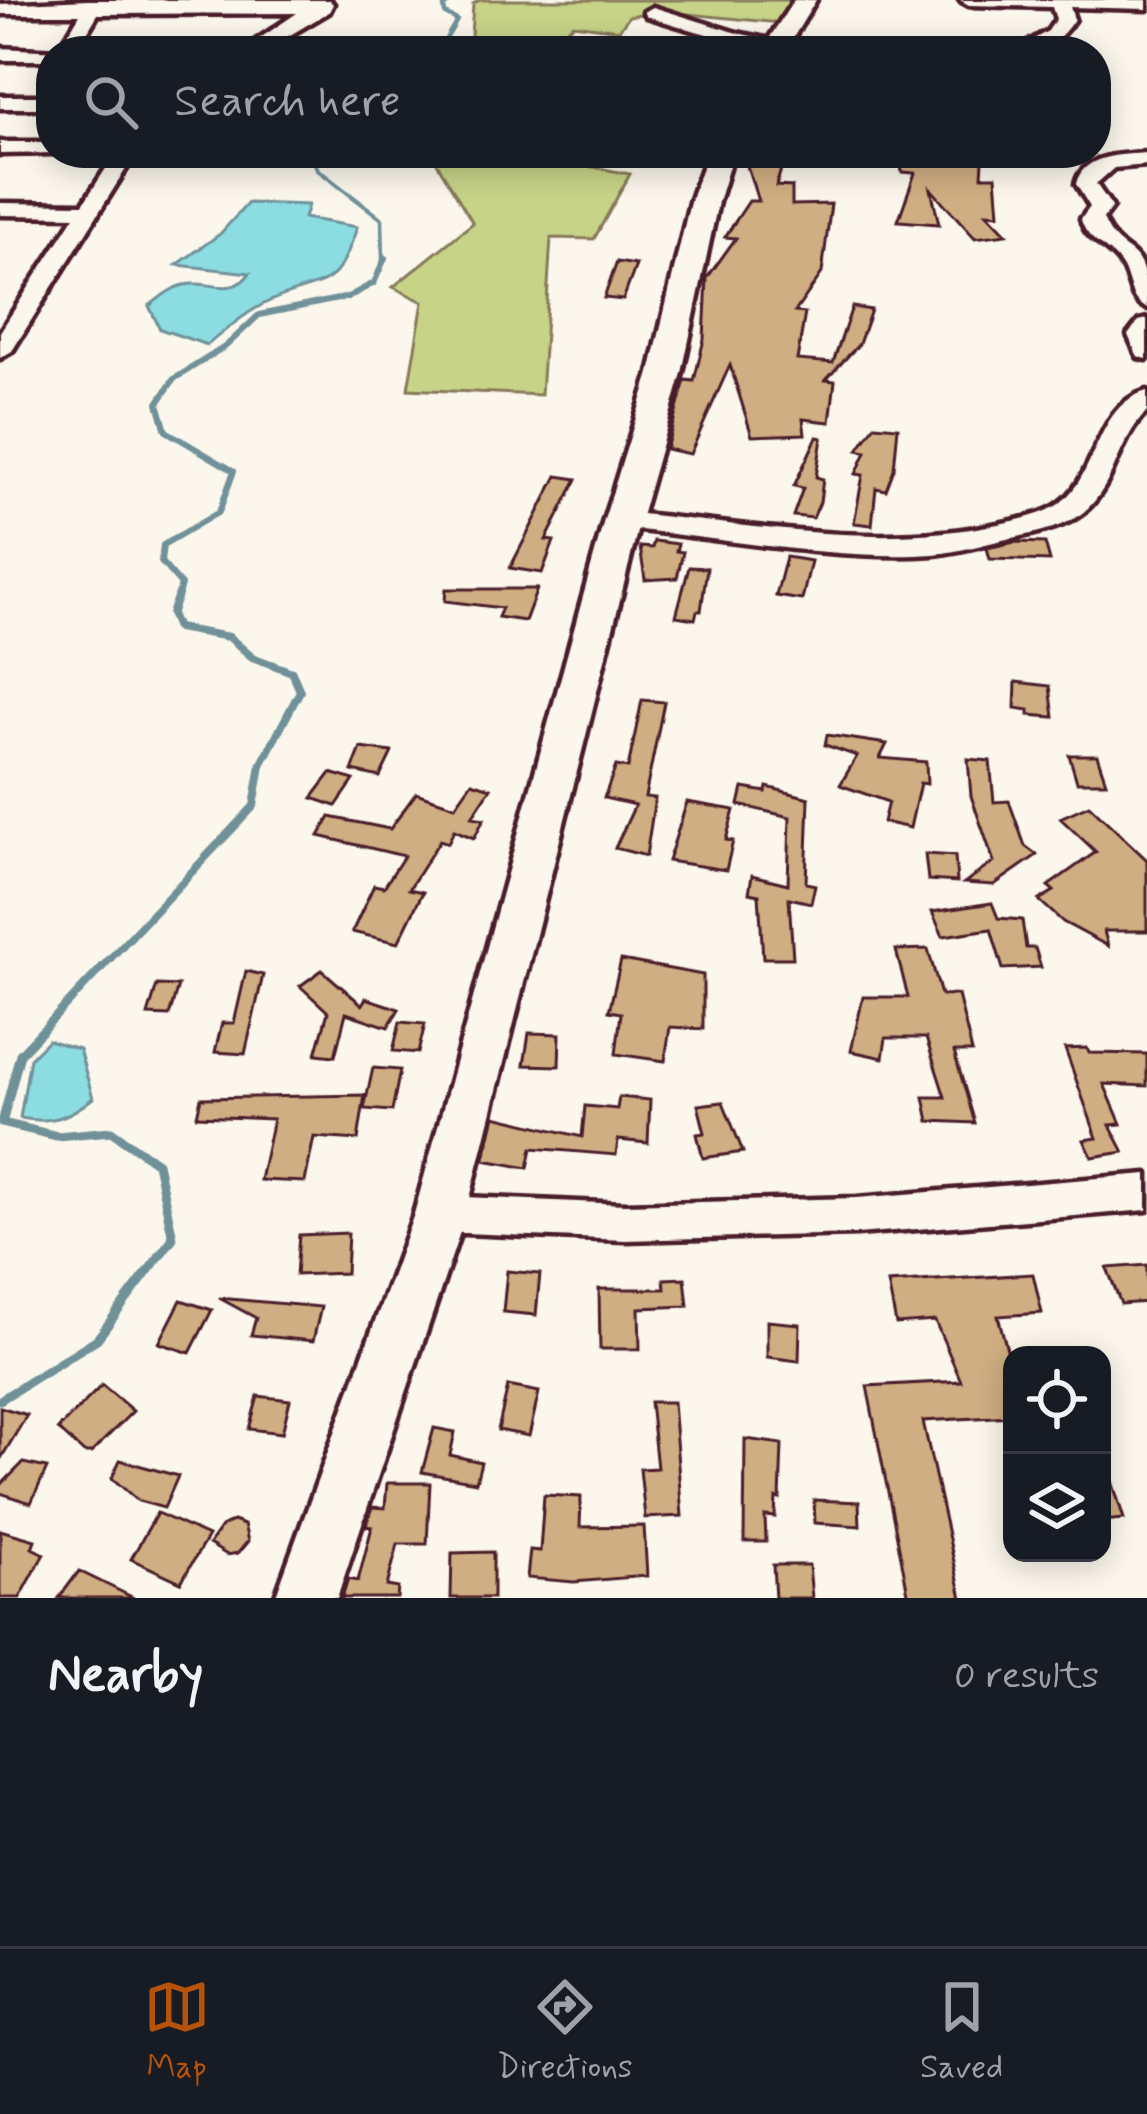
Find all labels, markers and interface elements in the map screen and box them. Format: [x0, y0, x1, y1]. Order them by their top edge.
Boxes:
search box [36, 36, 1111, 168]
icon: search [78, 69, 144, 135]
text: Search here [174, 73, 401, 132]
map controls [1003, 1346, 1111, 1562]
button: locate [1003, 1346, 1111, 1454]
button: layers [1003, 1454, 1111, 1562]
text: Nearby [48, 1643, 203, 1709]
text: 0 results [954, 1651, 1099, 1702]
tab: Map [144, 1974, 210, 2090]
tab: Directions [497, 1974, 633, 2090]
tab: Saved [920, 1974, 1003, 2090]

